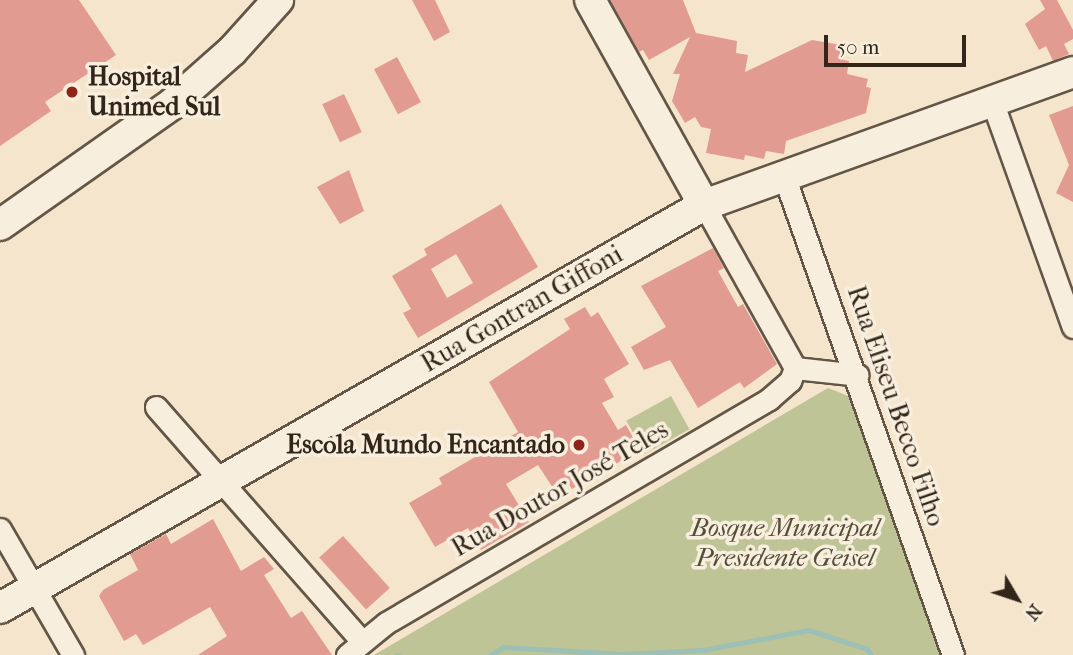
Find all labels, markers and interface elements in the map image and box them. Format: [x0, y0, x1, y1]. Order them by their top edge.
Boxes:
scale bar [828, 21, 970, 65]
text: 50 m [837, 35, 880, 59]
place label: Hospital Unimed Sul [88, 61, 220, 122]
marker: Hospital Unimed Sul [62, 82, 82, 102]
street label: Rua Gontran Giffoni [416, 239, 628, 379]
street label: Rua Eliseu Becco Filho [840, 282, 952, 530]
street label: Rua Doutor José Teles [446, 414, 674, 564]
place label: Escola Mundo Encantado [286, 429, 565, 461]
marker: Escola Mundo Encantado [571, 437, 587, 453]
park label: Bosque Municipal Presidente Geisel [691, 512, 879, 574]
north arrow [982, 564, 1052, 634]
text: N [1020, 600, 1046, 625]

